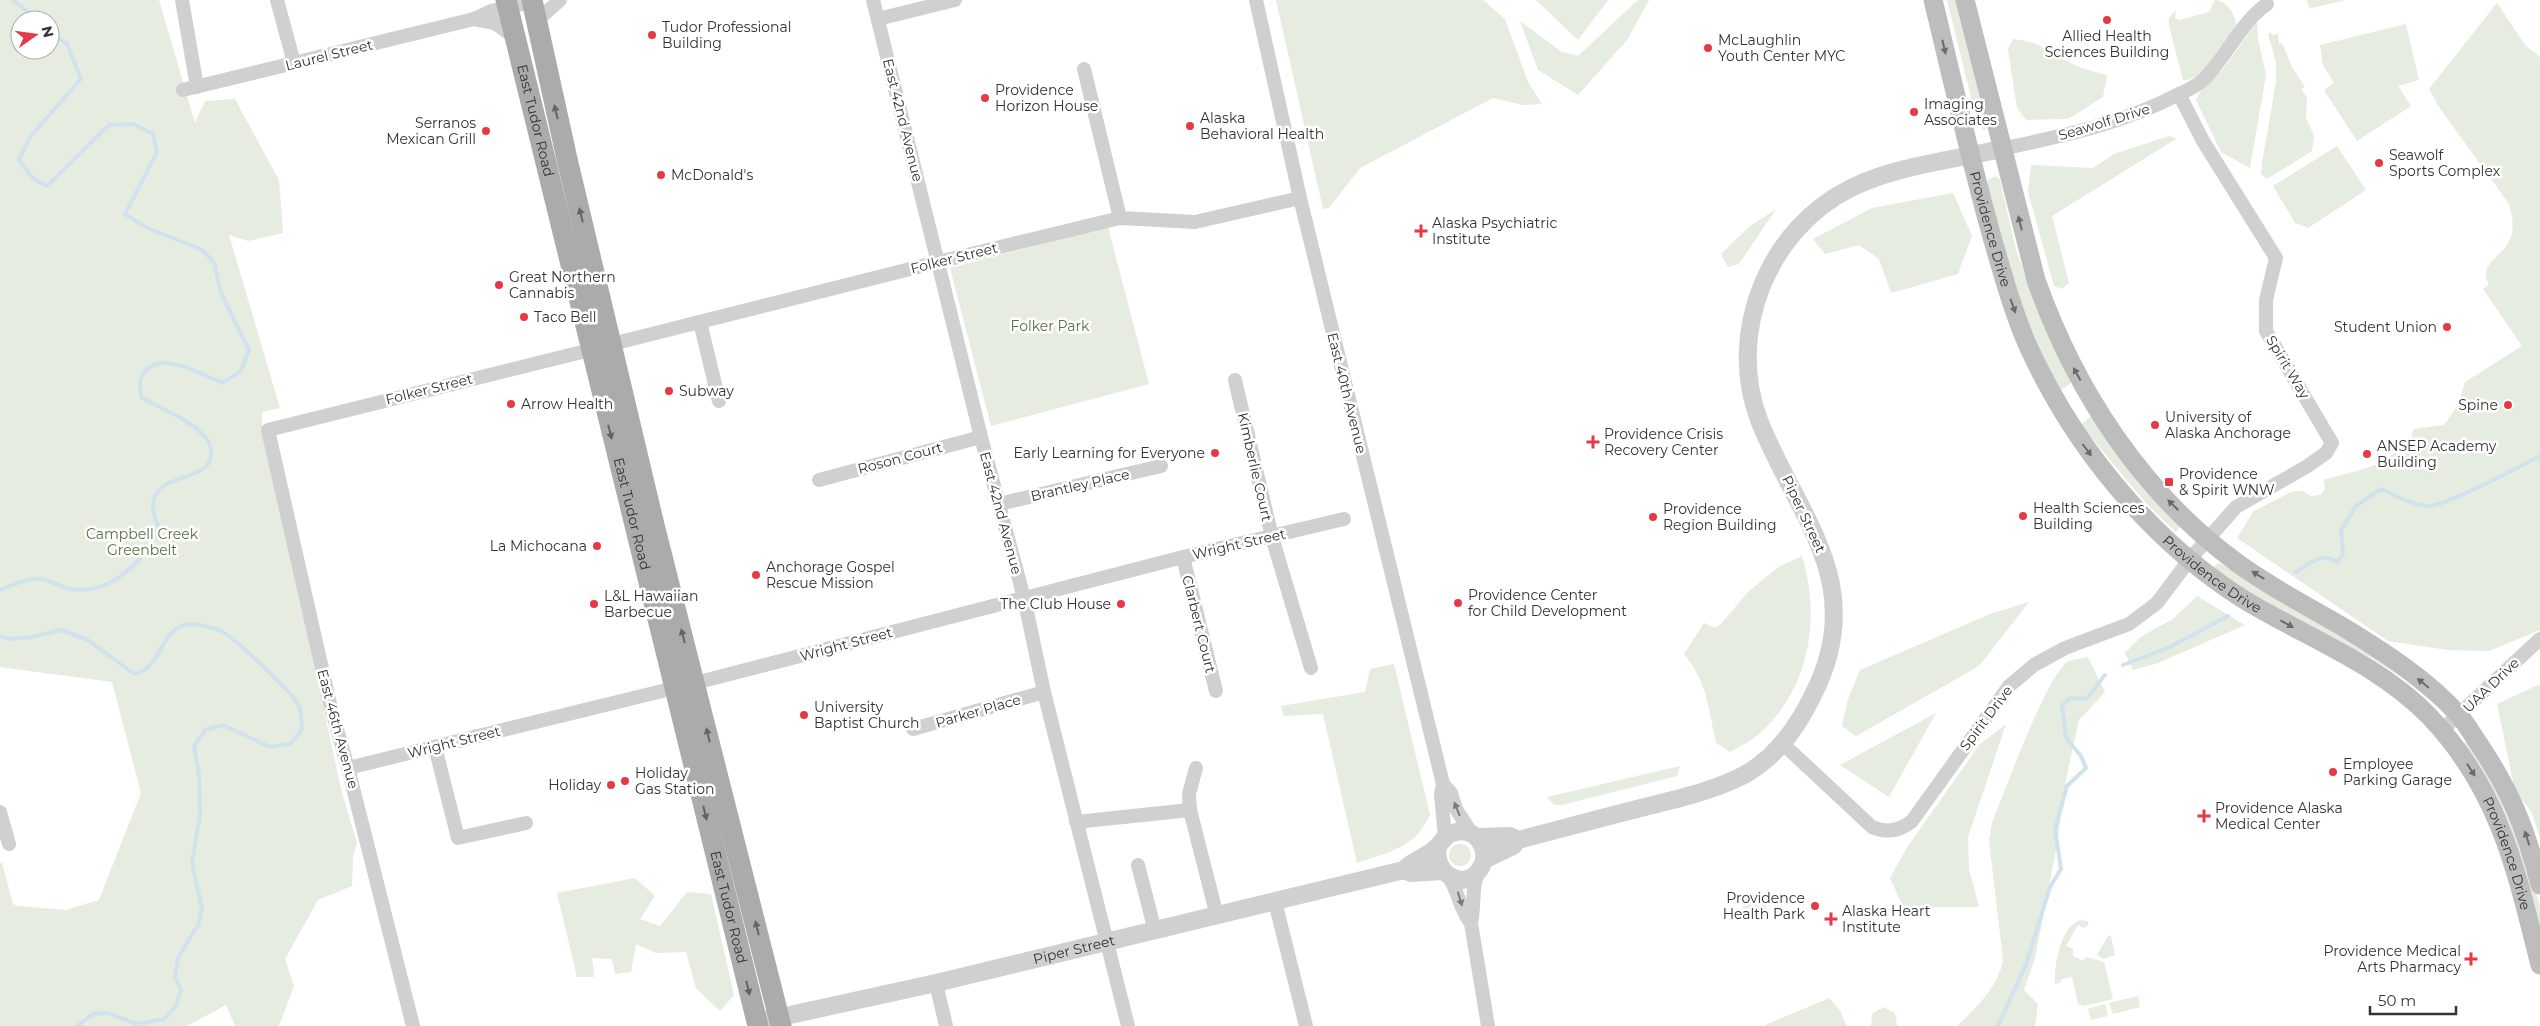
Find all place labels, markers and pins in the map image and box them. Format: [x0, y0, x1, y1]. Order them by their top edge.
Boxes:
marker: Allied Health Sciences Building [2101, 14, 2113, 26]
place label: Tudor Professional Building [662, 18, 792, 52]
place label: Allied Health Sciences Building [2045, 27, 2169, 61]
marker: Tudor Professional Building [646, 29, 658, 41]
place label: McLaughlin Youth Center MYC [1718, 31, 1845, 65]
marker: McLaughlin Youth Center MYC [1702, 42, 1714, 54]
place label: Providence Horizon House [995, 81, 1098, 115]
marker: Providence Horizon House [979, 92, 991, 104]
place label: Imaging Associates [1924, 95, 1997, 129]
marker: Imaging Associates [1908, 106, 1920, 118]
place label: Alaska Behavioral Health [1200, 109, 1324, 143]
place label: Serranos Mexican Grill [386, 114, 476, 148]
marker: Alaska Behavioral Health [1184, 120, 1196, 132]
marker: Serranos Mexican Grill [480, 125, 492, 137]
place label: Seawolf Sports Complex [2389, 146, 2501, 180]
marker: Seawolf Sports Complex [2373, 157, 2385, 169]
place label: McDonald's [671, 166, 753, 184]
marker: McDonald's [655, 169, 667, 181]
place label: Alaska Psychiatric Institute [1432, 214, 1558, 248]
marker: Alaska Psychiatric Institute [1414, 224, 1428, 238]
place label: Great Northern Cannabis [509, 268, 616, 302]
marker: Great Northern Cannabis [493, 279, 505, 291]
place label: Taco Bell [534, 308, 597, 326]
marker: Taco Bell [518, 311, 530, 323]
place label: Student Union [2334, 318, 2437, 336]
marker: Student Union [2441, 321, 2453, 333]
place label: Subway [679, 382, 734, 400]
marker: Subway [663, 385, 675, 397]
place label: Arrow Health [521, 395, 613, 413]
place label: Spine [2458, 396, 2498, 414]
marker: Arrow Health [505, 398, 517, 410]
marker: Spine [2502, 399, 2514, 411]
place label: University of Alaska Anchorage [2165, 408, 2291, 442]
marker: University of Alaska Anchorage [2149, 419, 2161, 431]
place label: Providence Crisis Recovery Center [1604, 425, 1723, 459]
marker: Providence Crisis Recovery Center [1586, 435, 1600, 449]
place label: ANSEP Academy Building [2377, 437, 2497, 471]
place label: Early Learning for Everyone [1014, 444, 1205, 462]
marker: Early Learning for Everyone [1209, 447, 1221, 459]
marker: ANSEP Academy Building [2361, 448, 2373, 460]
place label: Providence & Spirit WNW [2179, 465, 2275, 499]
marker: Providence & Spirit WNW [2163, 476, 2175, 488]
place label: Health Sciences Building [2033, 499, 2145, 533]
place label: Providence Region Building [1663, 500, 1777, 534]
marker: Health Sciences Building [2017, 510, 2029, 522]
marker: Providence Region Building [1647, 511, 1659, 523]
place label: La Michocana [490, 537, 587, 555]
marker: La Michocana [591, 540, 603, 552]
place label: Anchorage Gospel Rescue Mission [766, 558, 895, 592]
marker: Anchorage Gospel Rescue Mission [750, 569, 762, 581]
place label: Providence Center for Child Development [1468, 586, 1627, 620]
place label: L&L Hawaiian Barbecue [604, 587, 699, 621]
place label: The Club House [1000, 595, 1111, 613]
marker: Providence Center for Child Development [1452, 597, 1464, 609]
marker: L&L Hawaiian Barbecue [588, 598, 600, 610]
marker: The Club House [1115, 598, 1127, 610]
place label: University Baptist Church [814, 698, 919, 732]
marker: University Baptist Church [798, 709, 810, 721]
place label: Employee Parking Garage [2343, 755, 2452, 789]
place label: Holiday Gas Station [635, 764, 715, 798]
marker: Employee Parking Garage [2327, 766, 2339, 778]
marker: Holiday Gas Station [619, 775, 631, 787]
place label: Holiday [548, 776, 601, 794]
marker: Holiday [605, 779, 617, 791]
place label: Providence Alaska Medical Center [2215, 799, 2343, 833]
marker: Providence Alaska Medical Center [2197, 809, 2211, 823]
place label: Providence Health Park [1723, 889, 1806, 923]
marker: Providence Health Park [1809, 900, 1821, 912]
place label: Alaska Heart Institute [1842, 902, 1931, 936]
marker: Alaska Heart Institute [1824, 912, 1838, 926]
place label: Providence Medical Arts Pharmacy [2324, 942, 2461, 976]
marker: Providence Medical Arts Pharmacy [2465, 953, 2477, 965]

